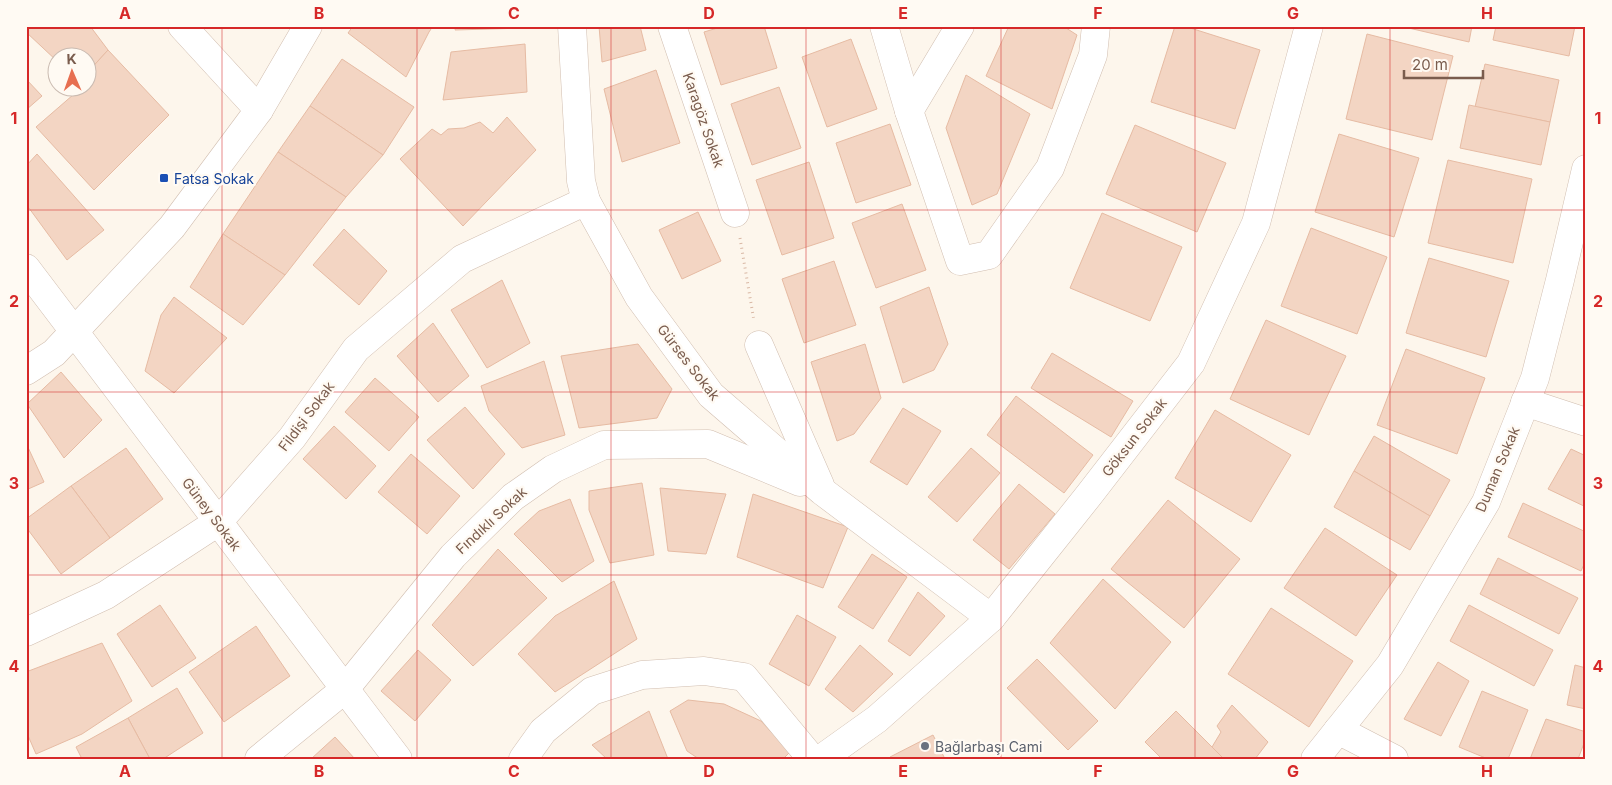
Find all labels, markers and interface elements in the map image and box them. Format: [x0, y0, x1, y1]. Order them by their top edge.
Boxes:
text: A [119, 3, 131, 23]
text: B [314, 3, 324, 23]
text: C [508, 3, 520, 23]
text: D [703, 3, 715, 23]
text: E [898, 3, 908, 23]
text: F [1093, 3, 1103, 23]
text: G [1287, 3, 1299, 23]
text: H [1481, 3, 1493, 23]
north arrow [48, 48, 98, 98]
scale bar [1404, 48, 1483, 80]
text: K [66, 50, 77, 67]
text: 20 m [1412, 55, 1448, 74]
street label: Karagöz Sokak [680, 70, 728, 170]
text: 1 [11, 108, 17, 128]
text: 1 [1595, 108, 1601, 128]
place label: Fatsa Sokak [174, 170, 254, 187]
marker: Fatsa Sokak [158, 172, 170, 184]
text: 2 [9, 291, 19, 311]
text: 2 [1593, 291, 1603, 311]
street label: Gürses Sokak [654, 321, 724, 404]
street label: Fildişi Sokak [274, 378, 338, 454]
street label: Göksun Sokak [1098, 394, 1170, 480]
street label: Duman Sokak [1471, 423, 1523, 514]
text: 3 [9, 473, 19, 493]
text: 3 [1593, 473, 1603, 493]
street label: Güney Sokak [179, 474, 245, 554]
street label: Fındıklı Sokak [452, 483, 530, 557]
text: 4 [9, 656, 20, 676]
text: 4 [1593, 656, 1604, 676]
place label: Bağlarbaşı Cami [935, 738, 1042, 755]
marker: Bağlarbaşı Cami [919, 740, 931, 752]
text: A [119, 761, 131, 781]
text: B [314, 761, 324, 781]
text: C [508, 761, 520, 781]
text: D [703, 761, 715, 781]
text: E [898, 761, 908, 781]
text: F [1093, 761, 1103, 781]
text: G [1287, 761, 1299, 781]
text: H [1481, 761, 1493, 781]

